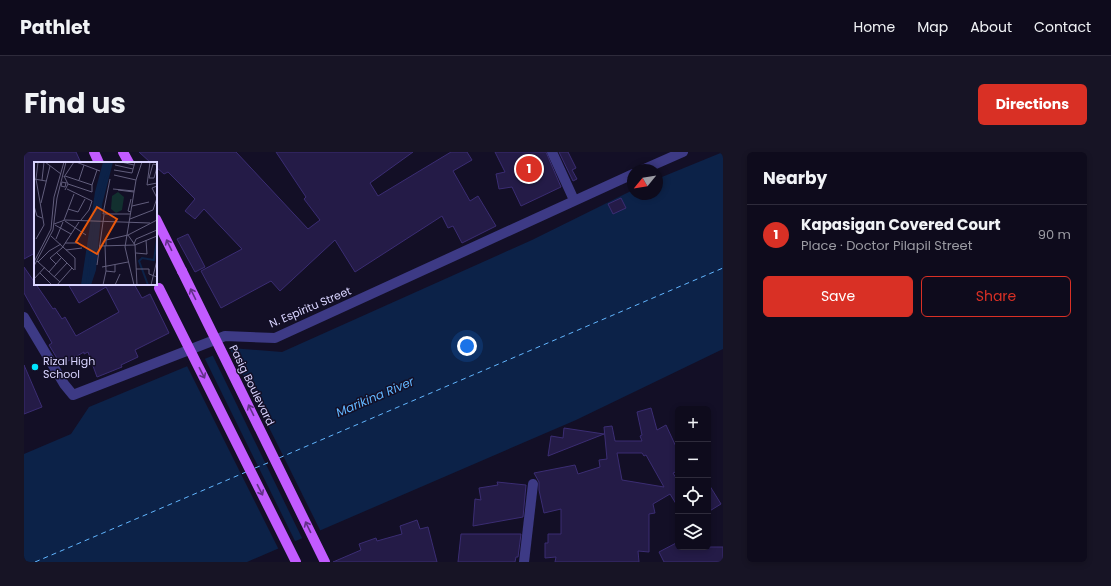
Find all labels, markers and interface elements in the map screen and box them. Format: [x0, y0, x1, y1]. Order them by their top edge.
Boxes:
text: Pathlet [20, 14, 90, 41]
text: Home [853, 17, 895, 37]
text: Map [917, 17, 948, 37]
text: About [970, 17, 1012, 37]
text: Contact [1034, 17, 1091, 37]
text: Find us [24, 84, 126, 123]
button: Directions [978, 84, 1087, 125]
pin: 1 [516, 154, 542, 184]
inset map [34, 162, 157, 285]
north arrow [627, 164, 663, 200]
text: Nearby [763, 166, 827, 190]
text: Kapasigan Covered Court [801, 214, 1001, 235]
text: 1 [774, 225, 778, 244]
text: 90 m [1038, 225, 1071, 244]
text: Place · Doctor Pilapil Street [801, 236, 972, 255]
one-way arrow [165, 239, 172, 251]
button: Save [763, 276, 913, 317]
button: Share [921, 276, 1071, 317]
street label: N. Espiritu Street [267, 283, 353, 331]
one-way arrow [189, 288, 196, 300]
your location [457, 336, 477, 356]
street label: Pasig Boulevard [225, 342, 279, 428]
place label: Rizal High School [43, 353, 95, 382]
marker: Rizal High School [30, 362, 40, 372]
one-way arrow [199, 367, 206, 379]
water label: Marikina River [333, 372, 417, 421]
one-way arrow [247, 405, 254, 417]
map controls [675, 406, 711, 550]
button: + [675, 406, 711, 442]
button: − [675, 442, 711, 478]
button: locate [675, 478, 711, 514]
one-way arrow [257, 483, 264, 495]
button: layers [675, 514, 711, 550]
one-way arrow [304, 521, 311, 533]

